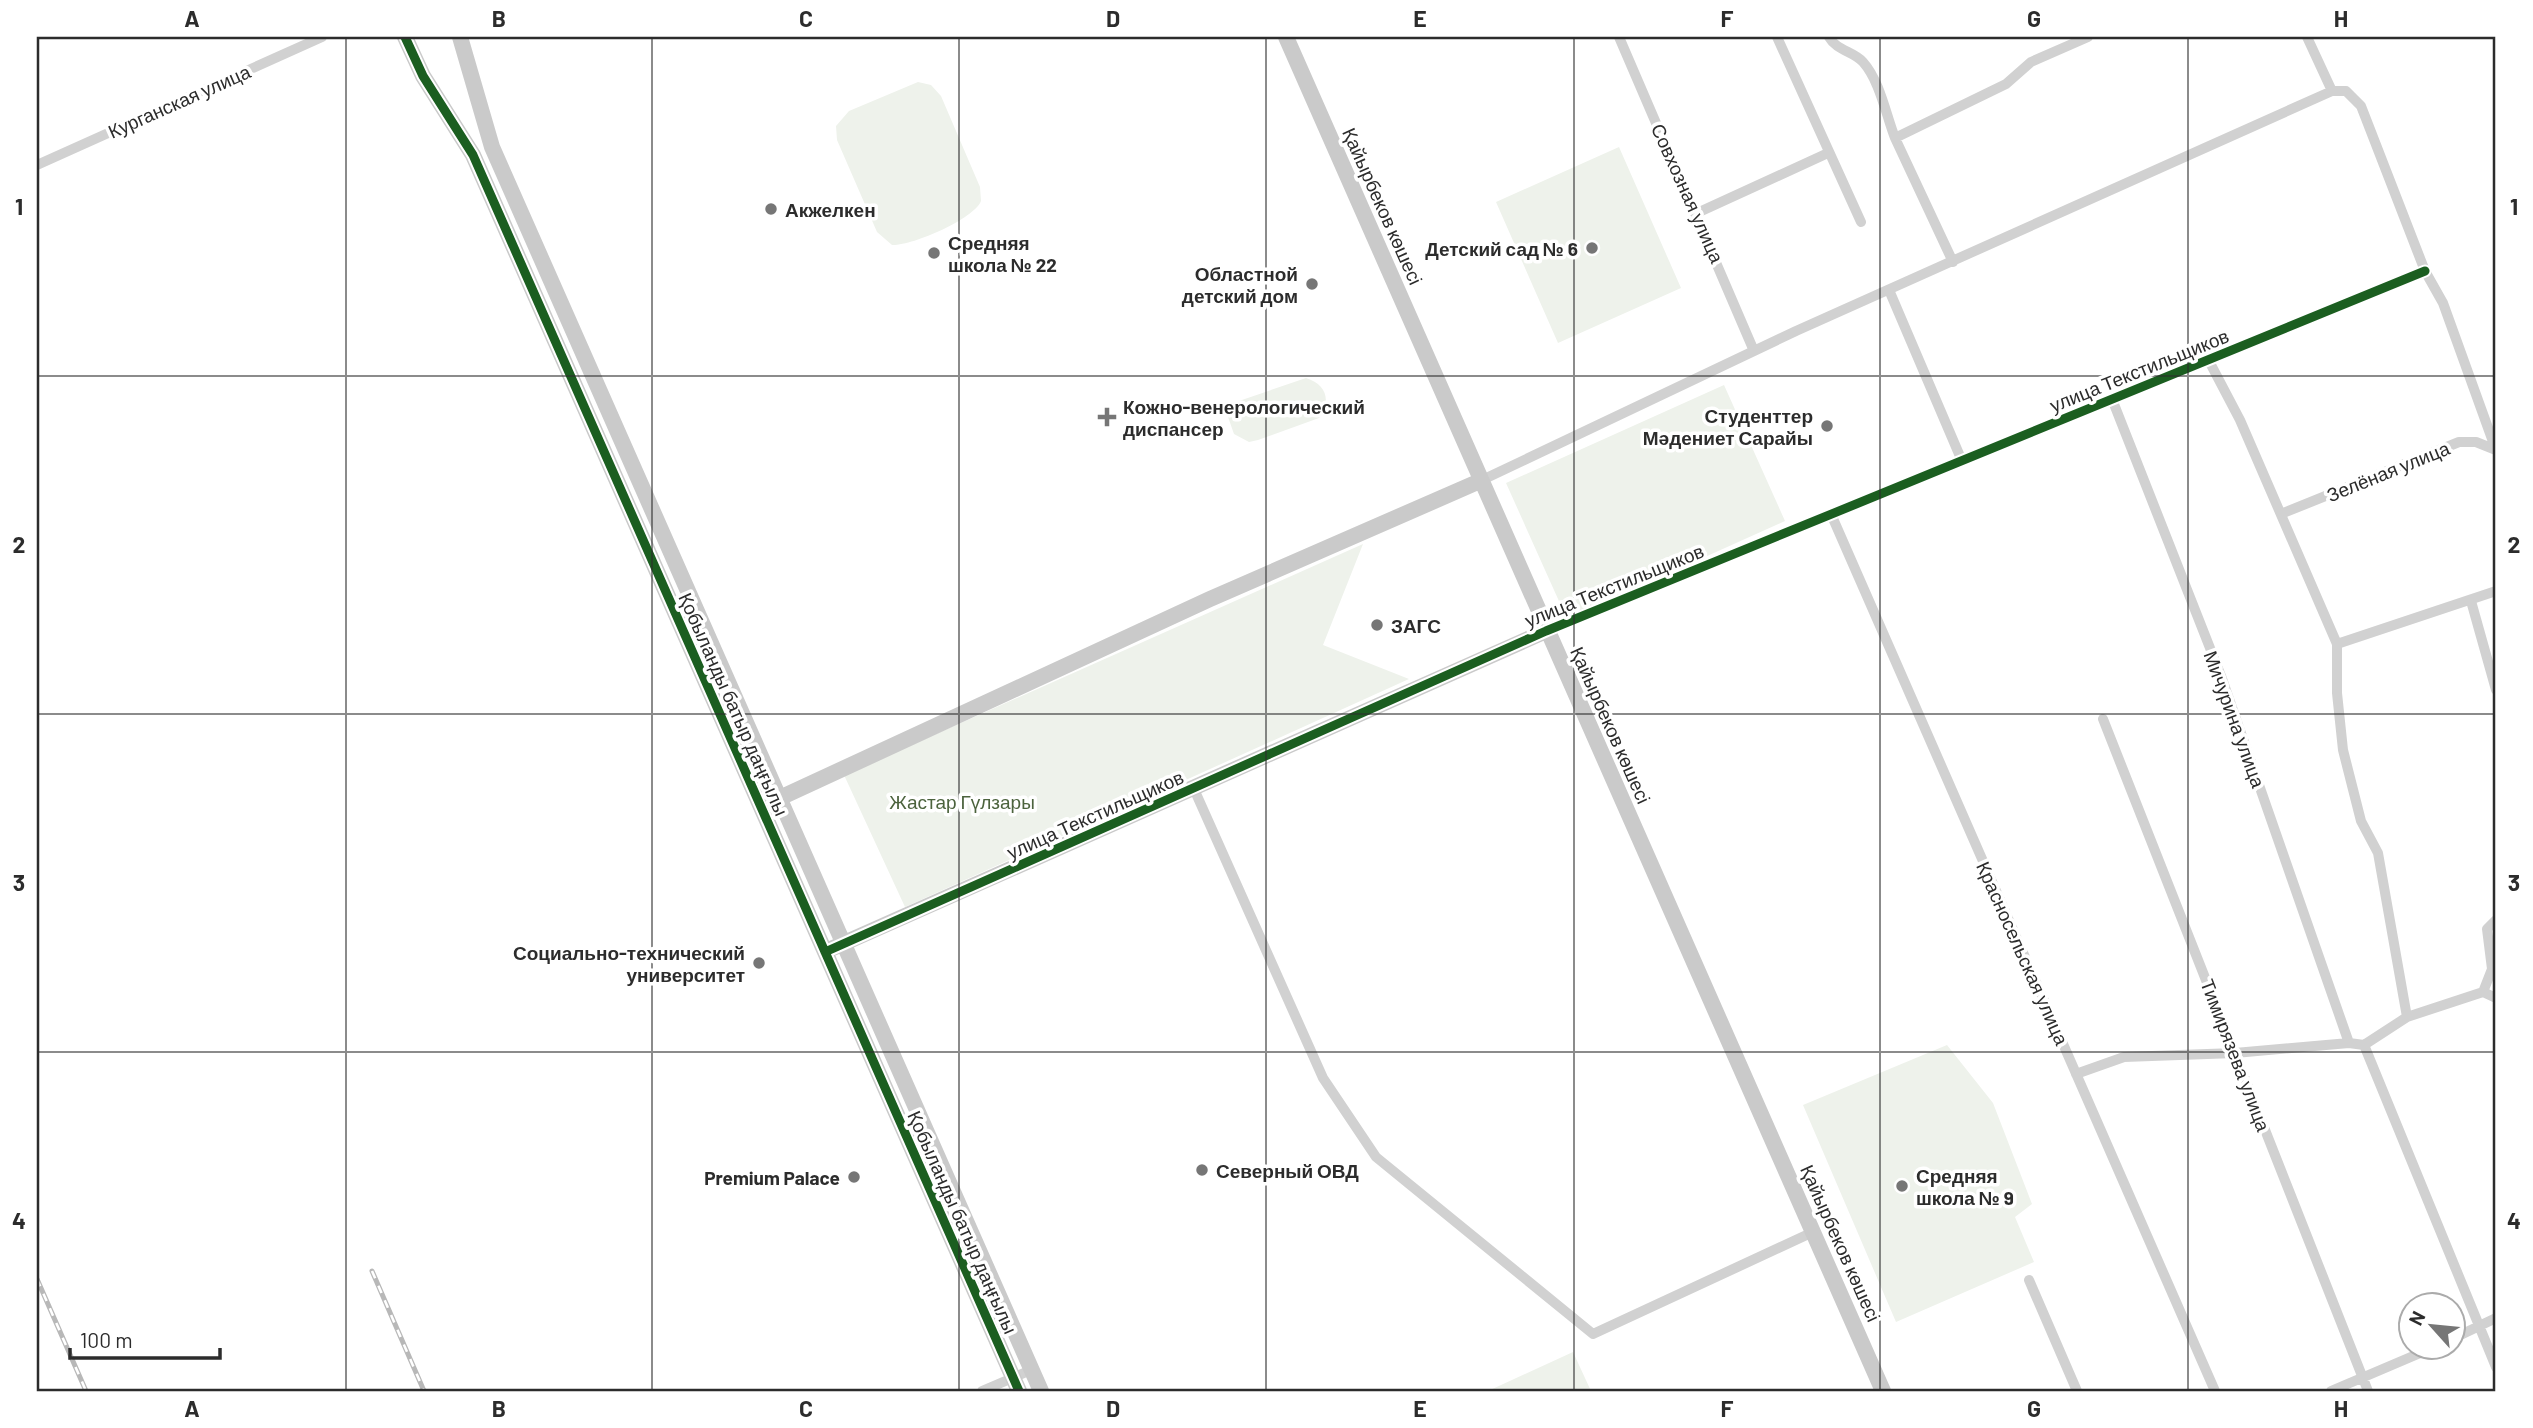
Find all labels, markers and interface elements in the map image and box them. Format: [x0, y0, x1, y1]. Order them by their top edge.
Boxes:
text: A [184, 4, 200, 32]
text: B [492, 4, 506, 32]
text: C [799, 4, 813, 32]
text: D [1106, 4, 1120, 32]
text: E [1413, 4, 1427, 32]
text: F [1721, 4, 1734, 32]
text: G [2027, 4, 2041, 32]
text: H [2334, 4, 2348, 32]
street label: Курганская улица [104, 59, 254, 143]
street label: Совхозная улица [1647, 120, 1729, 267]
street label: Қайырбеков көшесі [1338, 124, 1428, 288]
text: 1 [15, 192, 23, 220]
text: 1 [2510, 192, 2518, 220]
place label: Акжелкен [785, 198, 876, 221]
marker: Акжелкен [763, 201, 779, 217]
place label: Средняя школа № 22 [948, 231, 1057, 276]
place label: Детский сад № 6 [1425, 237, 1578, 260]
marker: Детский сад № 6 [1584, 240, 1600, 256]
marker: Средняя школа № 22 [926, 245, 942, 261]
place label: Областной детский дом [1182, 262, 1298, 307]
marker: Областной детский дом [1304, 276, 1320, 292]
street label: улица Текстильщиков [2046, 324, 2232, 416]
place label: Кожно-венерологический диспансер [1123, 395, 1365, 440]
place label: Студенттер Мәдениет Сарайы [1643, 404, 1813, 449]
marker: Кожно-венерологический диспансер [1097, 407, 1117, 427]
marker: Студенттер Мәдениет Сарайы [1819, 418, 1835, 434]
street label: Зелёная улица [2323, 436, 2453, 506]
text: 2 [13, 530, 25, 558]
text: 2 [2508, 530, 2520, 558]
street label: улица Текстильщиков [1521, 539, 1707, 631]
street label: Қобыланды батыр даңғылы [674, 589, 794, 819]
place label: ЗАГС [1391, 614, 1441, 637]
marker: ЗАГС [1369, 617, 1385, 633]
street label: Қайырбеков көшесі [1566, 643, 1656, 807]
street label: Мичурина улица [2200, 647, 2271, 791]
street label: улица Текстильщиков [1003, 765, 1187, 863]
park label: Жастар Гүлзары [889, 790, 1035, 813]
street label: Красносельская улица [1972, 858, 2074, 1049]
text: 3 [13, 868, 25, 896]
text: 3 [2508, 868, 2520, 896]
place label: Социально-технический университет [513, 941, 745, 986]
marker: Социально-технический университет [751, 955, 767, 971]
street label: Тимирязева улица [2196, 976, 2276, 1135]
street label: Қобыланды батыр даңғылы [903, 1107, 1023, 1337]
place label: Северный ОВД [1216, 1159, 1359, 1182]
street label: Қайырбеков көшесі [1796, 1161, 1886, 1325]
marker: Северный ОВД [1194, 1162, 1210, 1178]
place label: Средняя школа № 9 [1916, 1164, 2014, 1209]
place label: Premium Palace [704, 1166, 840, 1189]
marker: Premium Palace [846, 1169, 862, 1185]
marker: Средняя школа № 9 [1894, 1178, 1910, 1194]
text: 4 [12, 1206, 26, 1234]
text: 4 [2507, 1206, 2521, 1234]
north arrow [2396, 1292, 2466, 1362]
text: N [2403, 1307, 2430, 1329]
scale bar [70, 1316, 220, 1360]
text: 100 m [80, 1327, 133, 1352]
text: A [184, 1394, 200, 1422]
text: B [492, 1394, 506, 1422]
text: C [799, 1394, 813, 1422]
text: D [1106, 1394, 1120, 1422]
text: E [1413, 1394, 1427, 1422]
text: F [1721, 1394, 1734, 1422]
text: G [2027, 1394, 2041, 1422]
text: H [2334, 1394, 2348, 1422]

